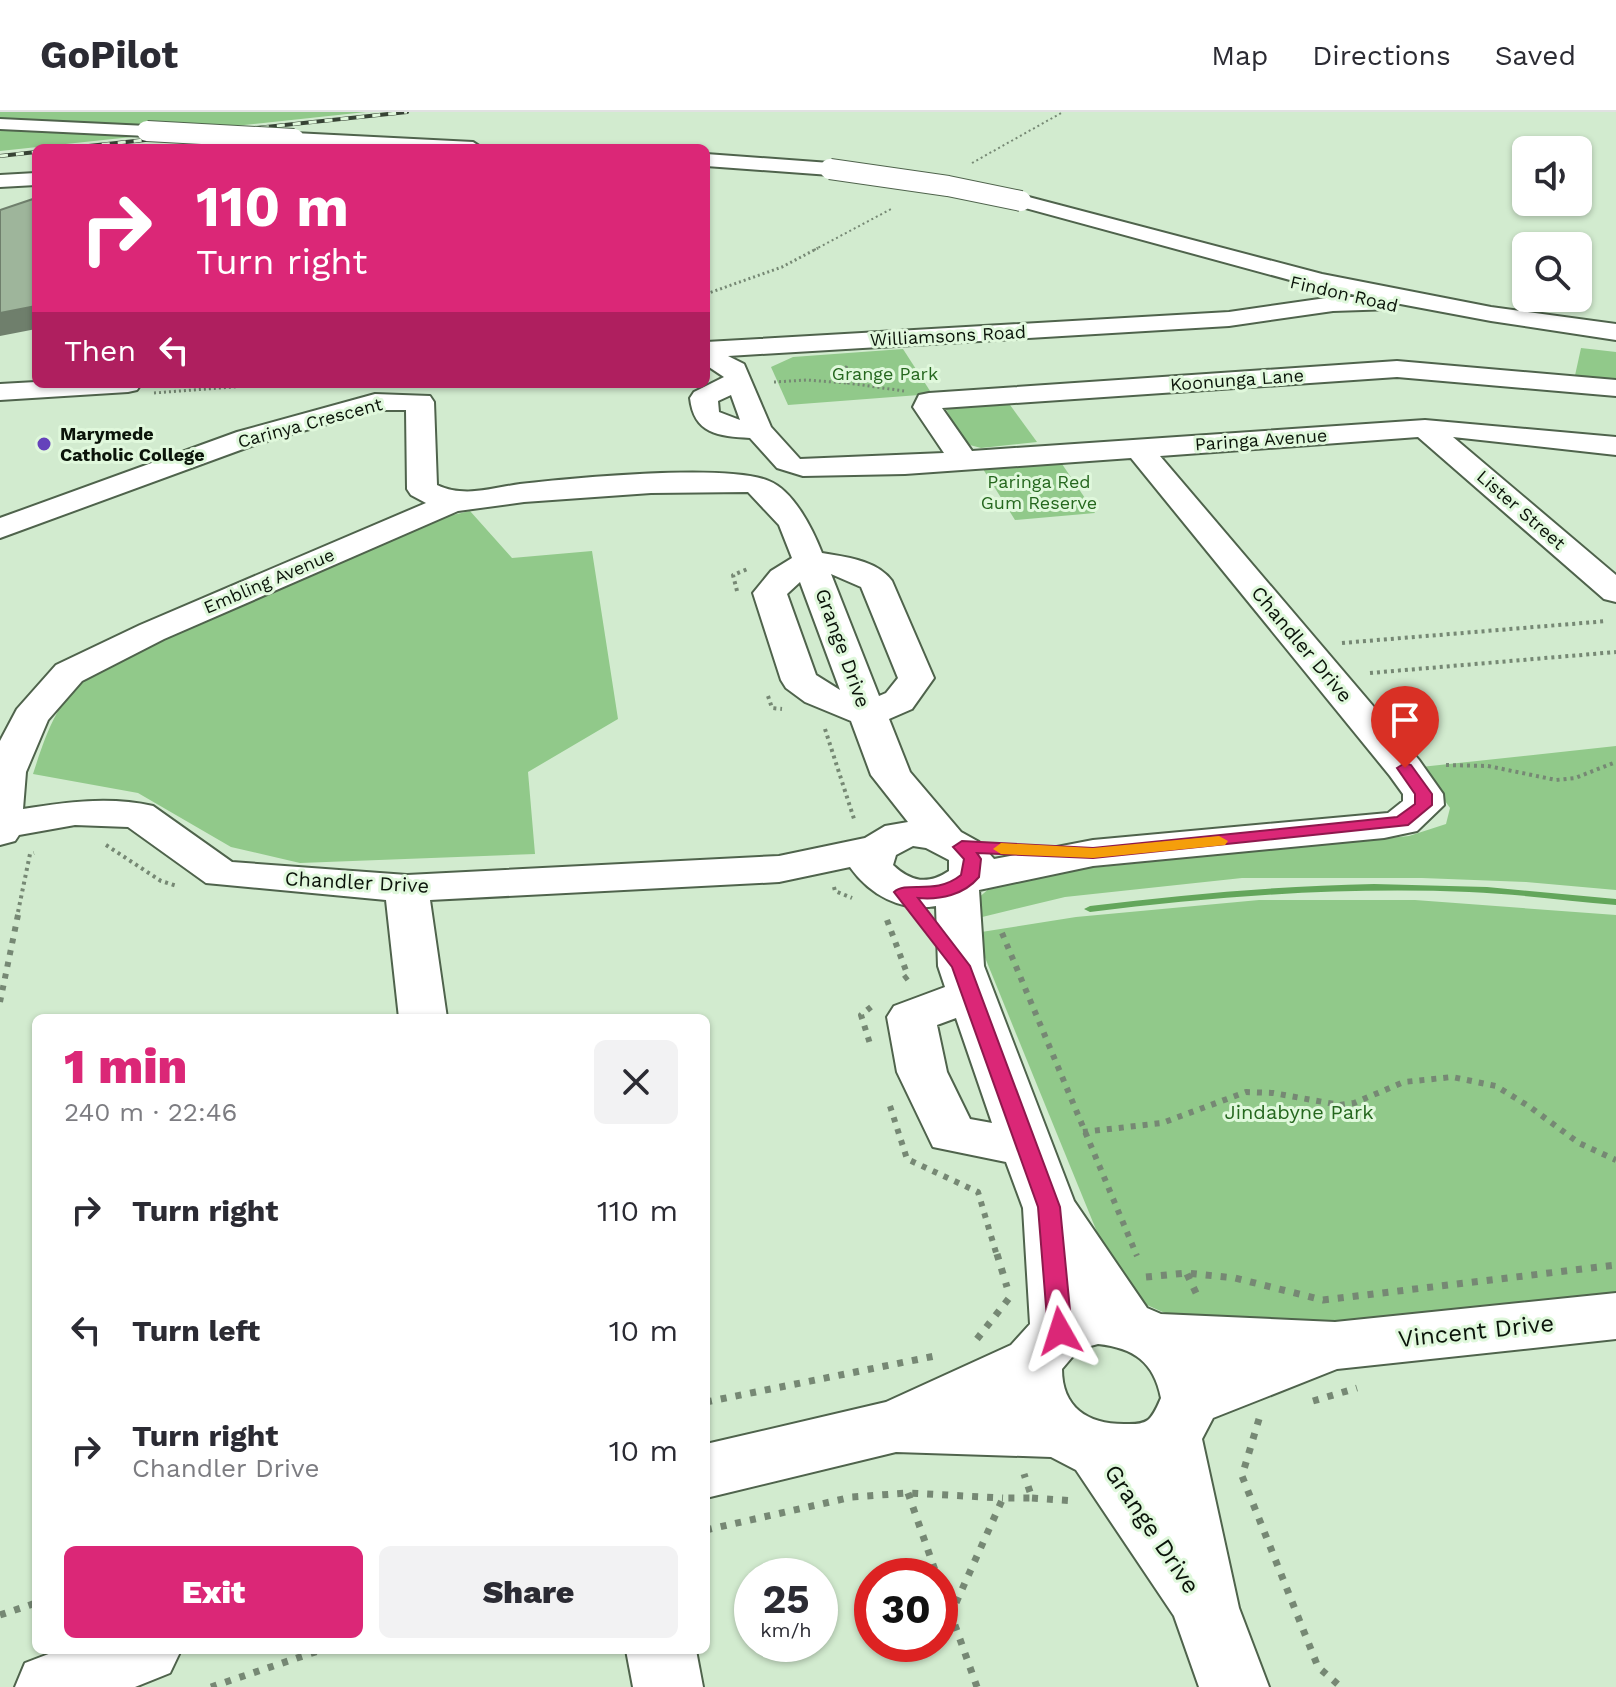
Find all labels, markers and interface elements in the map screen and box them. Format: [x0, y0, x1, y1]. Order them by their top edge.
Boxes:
text: GoPilot [40, 33, 178, 77]
text: Map [1211, 39, 1268, 72]
text: Directions [1312, 39, 1451, 72]
text: Saved [1495, 39, 1576, 72]
map controls [1512, 136, 1592, 312]
button: sound [1512, 136, 1592, 216]
text: 110 m [196, 174, 349, 240]
icon: right [64, 176, 168, 280]
button: search [1512, 232, 1592, 312]
text: Turn right [196, 241, 367, 283]
street label: Findon Road [1288, 271, 1400, 316]
street label: Williamsons Road [869, 321, 1027, 350]
icon: left [152, 328, 196, 372]
text: Then [64, 333, 136, 368]
park label: Grange Park [832, 363, 938, 384]
street label: Koonunga Lane [1169, 364, 1305, 395]
street label: Carinya Crescent [235, 393, 385, 452]
place label: Marymede Catholic College [60, 423, 205, 465]
street label: Paringa Avenue [1194, 424, 1328, 455]
marker: Marymede Catholic College [35, 435, 53, 453]
street label: Lister Street [1473, 466, 1570, 554]
park label: Paringa Red Gum Reserve [981, 471, 1097, 513]
street label: Embling Avenue [200, 544, 337, 618]
street label: Chandler Drive [1246, 581, 1358, 707]
street label: Grange Drive [810, 585, 876, 711]
pin [1371, 686, 1439, 768]
icon: arrive [1383, 698, 1427, 742]
street label: Chandler Drive [284, 866, 430, 898]
text: 1 min [64, 1038, 187, 1095]
button: close [594, 1040, 678, 1124]
text: 240 m · 22:46 [64, 1097, 237, 1127]
park label: Jindabyne Park [1224, 1100, 1374, 1124]
icon: right [64, 1188, 108, 1232]
text: Turn right [132, 1193, 278, 1228]
text: 110 m [597, 1193, 678, 1228]
position arrow [1018, 1289, 1102, 1373]
icon: left [64, 1308, 108, 1352]
street label: Vincent Drive [1397, 1309, 1555, 1353]
text: Turn left [132, 1313, 260, 1348]
text: 10 m [609, 1313, 678, 1348]
text: Turn right [132, 1418, 278, 1453]
icon: right [64, 1428, 108, 1472]
text: 10 m [609, 1433, 678, 1468]
text: Chandler Drive [132, 1453, 320, 1483]
street label: Grange Drive [1099, 1459, 1205, 1599]
button: Exit [64, 1546, 363, 1638]
button: Share [379, 1546, 678, 1638]
speed limit sign: 30 [854, 1558, 958, 1662]
text: 25 [762, 1576, 810, 1623]
text: km/h [760, 1618, 812, 1642]

